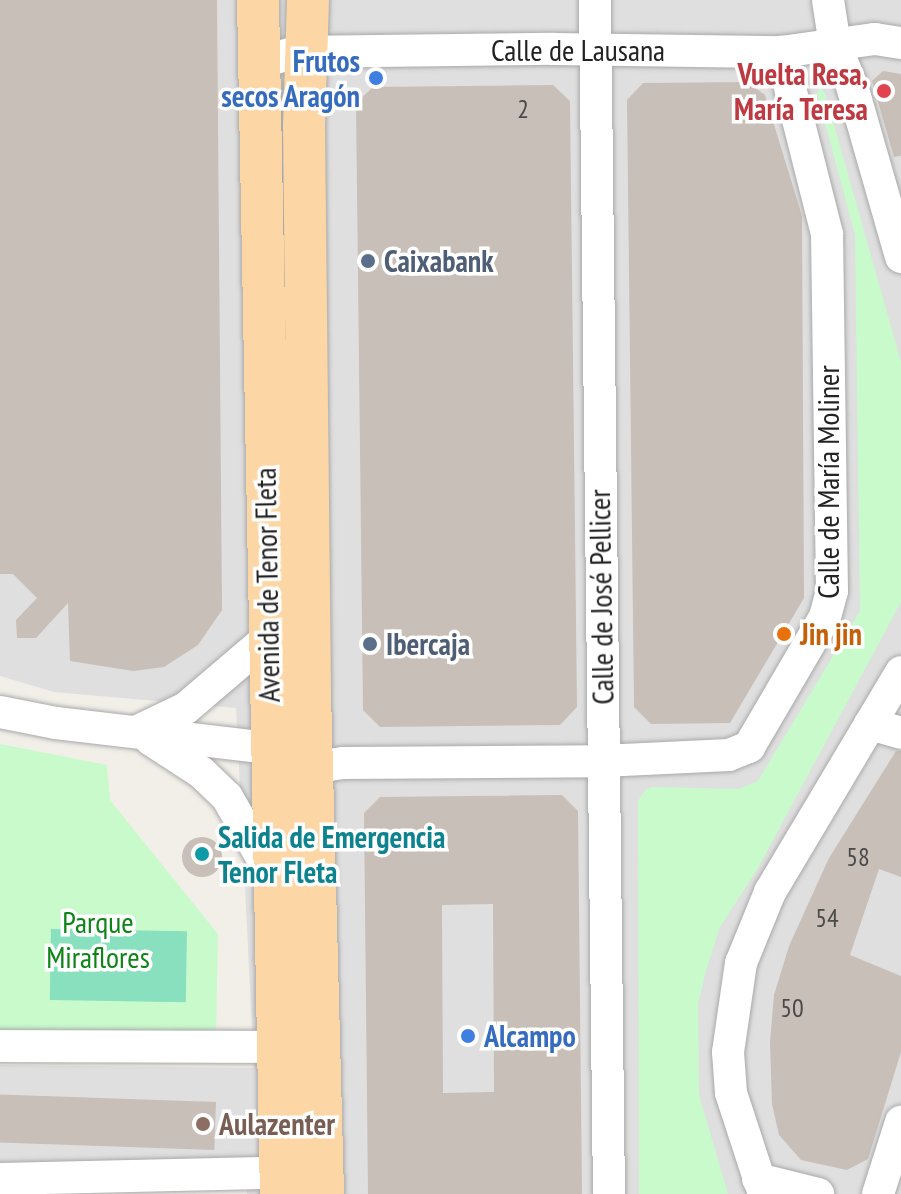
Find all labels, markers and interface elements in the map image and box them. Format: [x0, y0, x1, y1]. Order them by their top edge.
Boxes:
street label: Calle de Lausana [491, 32, 665, 68]
place label: Frutos secos Aragón [220, 43, 360, 114]
place label: Vuelta Resa, María Teresa [733, 56, 868, 126]
marker: Frutos secos Aragón [367, 69, 385, 87]
marker: Vuelta Resa, María Teresa [875, 82, 893, 100]
house number: 2 [517, 93, 529, 125]
place label: Caixabank [384, 243, 494, 279]
marker: Caixabank [359, 252, 377, 270]
street label: Calle de María Moliner [810, 365, 846, 599]
street label: Avenida de Tenor Fleta [247, 467, 287, 703]
street label: Calle de José Pellicer [581, 489, 621, 705]
place label: Jin jin [800, 616, 862, 652]
marker: Jin jin [775, 625, 793, 643]
place label: Ibercaja [386, 626, 470, 662]
marker: Ibercaja [361, 635, 379, 653]
place label: Salida de Emergencia Tenor Fleta [218, 819, 445, 890]
house number: 58 [846, 841, 870, 873]
marker: Salida de Emergencia Tenor Fleta [193, 845, 211, 863]
house number: 54 [815, 902, 839, 934]
park label: Parque Miraflores [46, 904, 150, 974]
house number: 50 [780, 992, 804, 1024]
place label: Alcampo [484, 1018, 576, 1054]
marker: Alcampo [459, 1027, 477, 1045]
place label: Aulazenter [219, 1106, 335, 1142]
marker: Aulazenter [194, 1115, 212, 1133]

